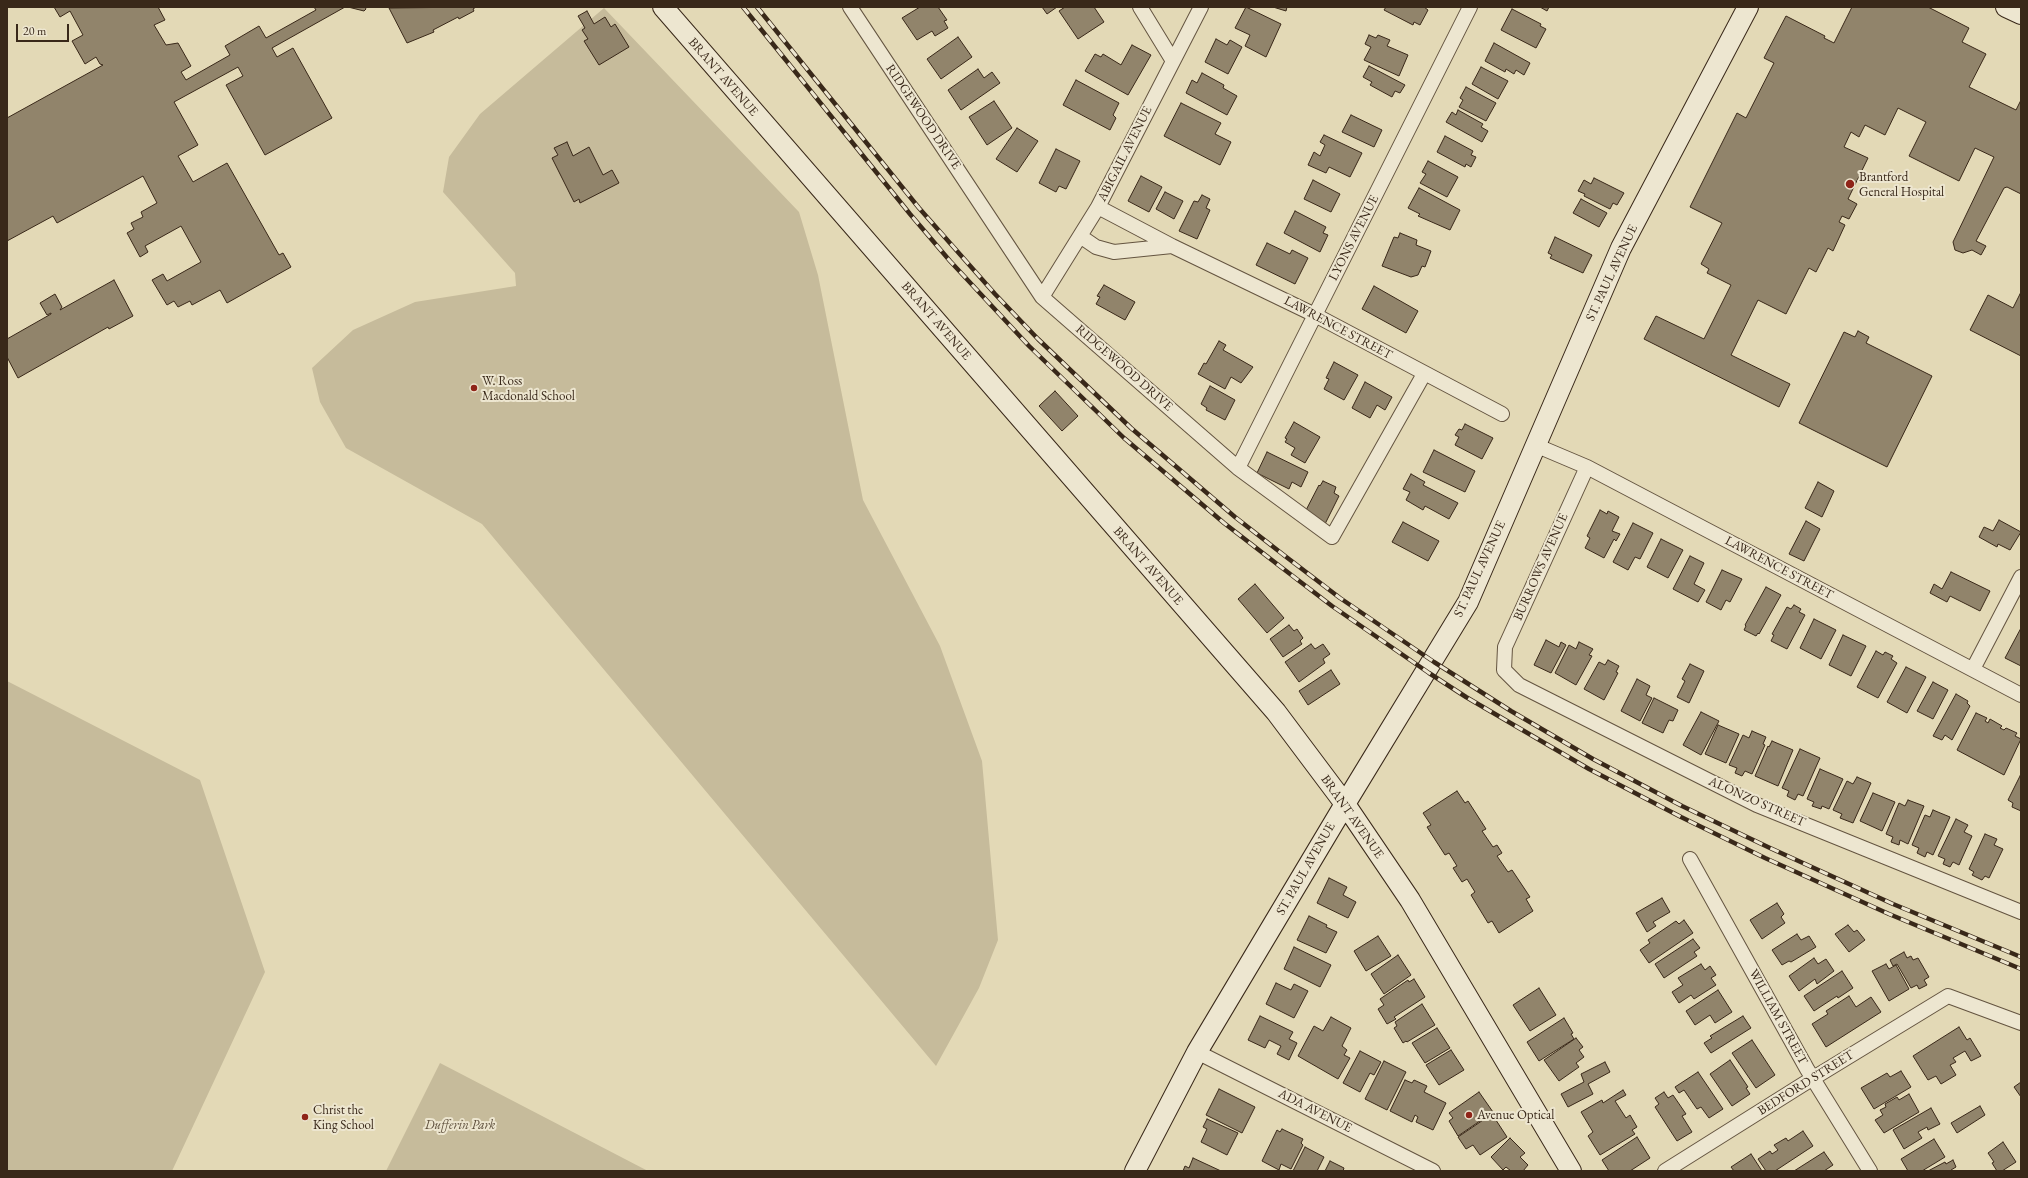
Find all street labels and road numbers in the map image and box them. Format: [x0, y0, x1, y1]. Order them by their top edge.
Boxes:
street label: BRANT AVENUE [685, 35, 761, 119]
street label: RIDGEWOOD DRIVE [882, 61, 964, 173]
street label: ABIGAIL AVENUE [1094, 104, 1156, 204]
street label: LYONS AVENUE [1326, 193, 1382, 283]
street label: ST. PAUL AVENUE [1583, 222, 1641, 324]
street label: BRANT AVENUE [898, 279, 974, 363]
street label: LAWRENCE STREET [1281, 293, 1395, 363]
street label: RIDGEWOOD DRIVE [1072, 322, 1176, 414]
street label: BURROWS AVENUE [1510, 511, 1572, 623]
street label: ST. PAUL AVENUE [1451, 518, 1509, 620]
street label: BRANT AVENUE [1110, 524, 1186, 608]
street label: LAWRENCE STREET [1722, 533, 1836, 603]
street label: BRANT AVENUE [1317, 772, 1387, 862]
street label: ALONZO STREET [1706, 774, 1808, 830]
street label: ST. PAUL AVENUE [1273, 820, 1339, 918]
street label: WILLIAM STREET [1745, 967, 1811, 1067]
street label: BEDFORD STREET [1755, 1047, 1857, 1119]
street label: ADA AVENUE [1276, 1086, 1354, 1136]

